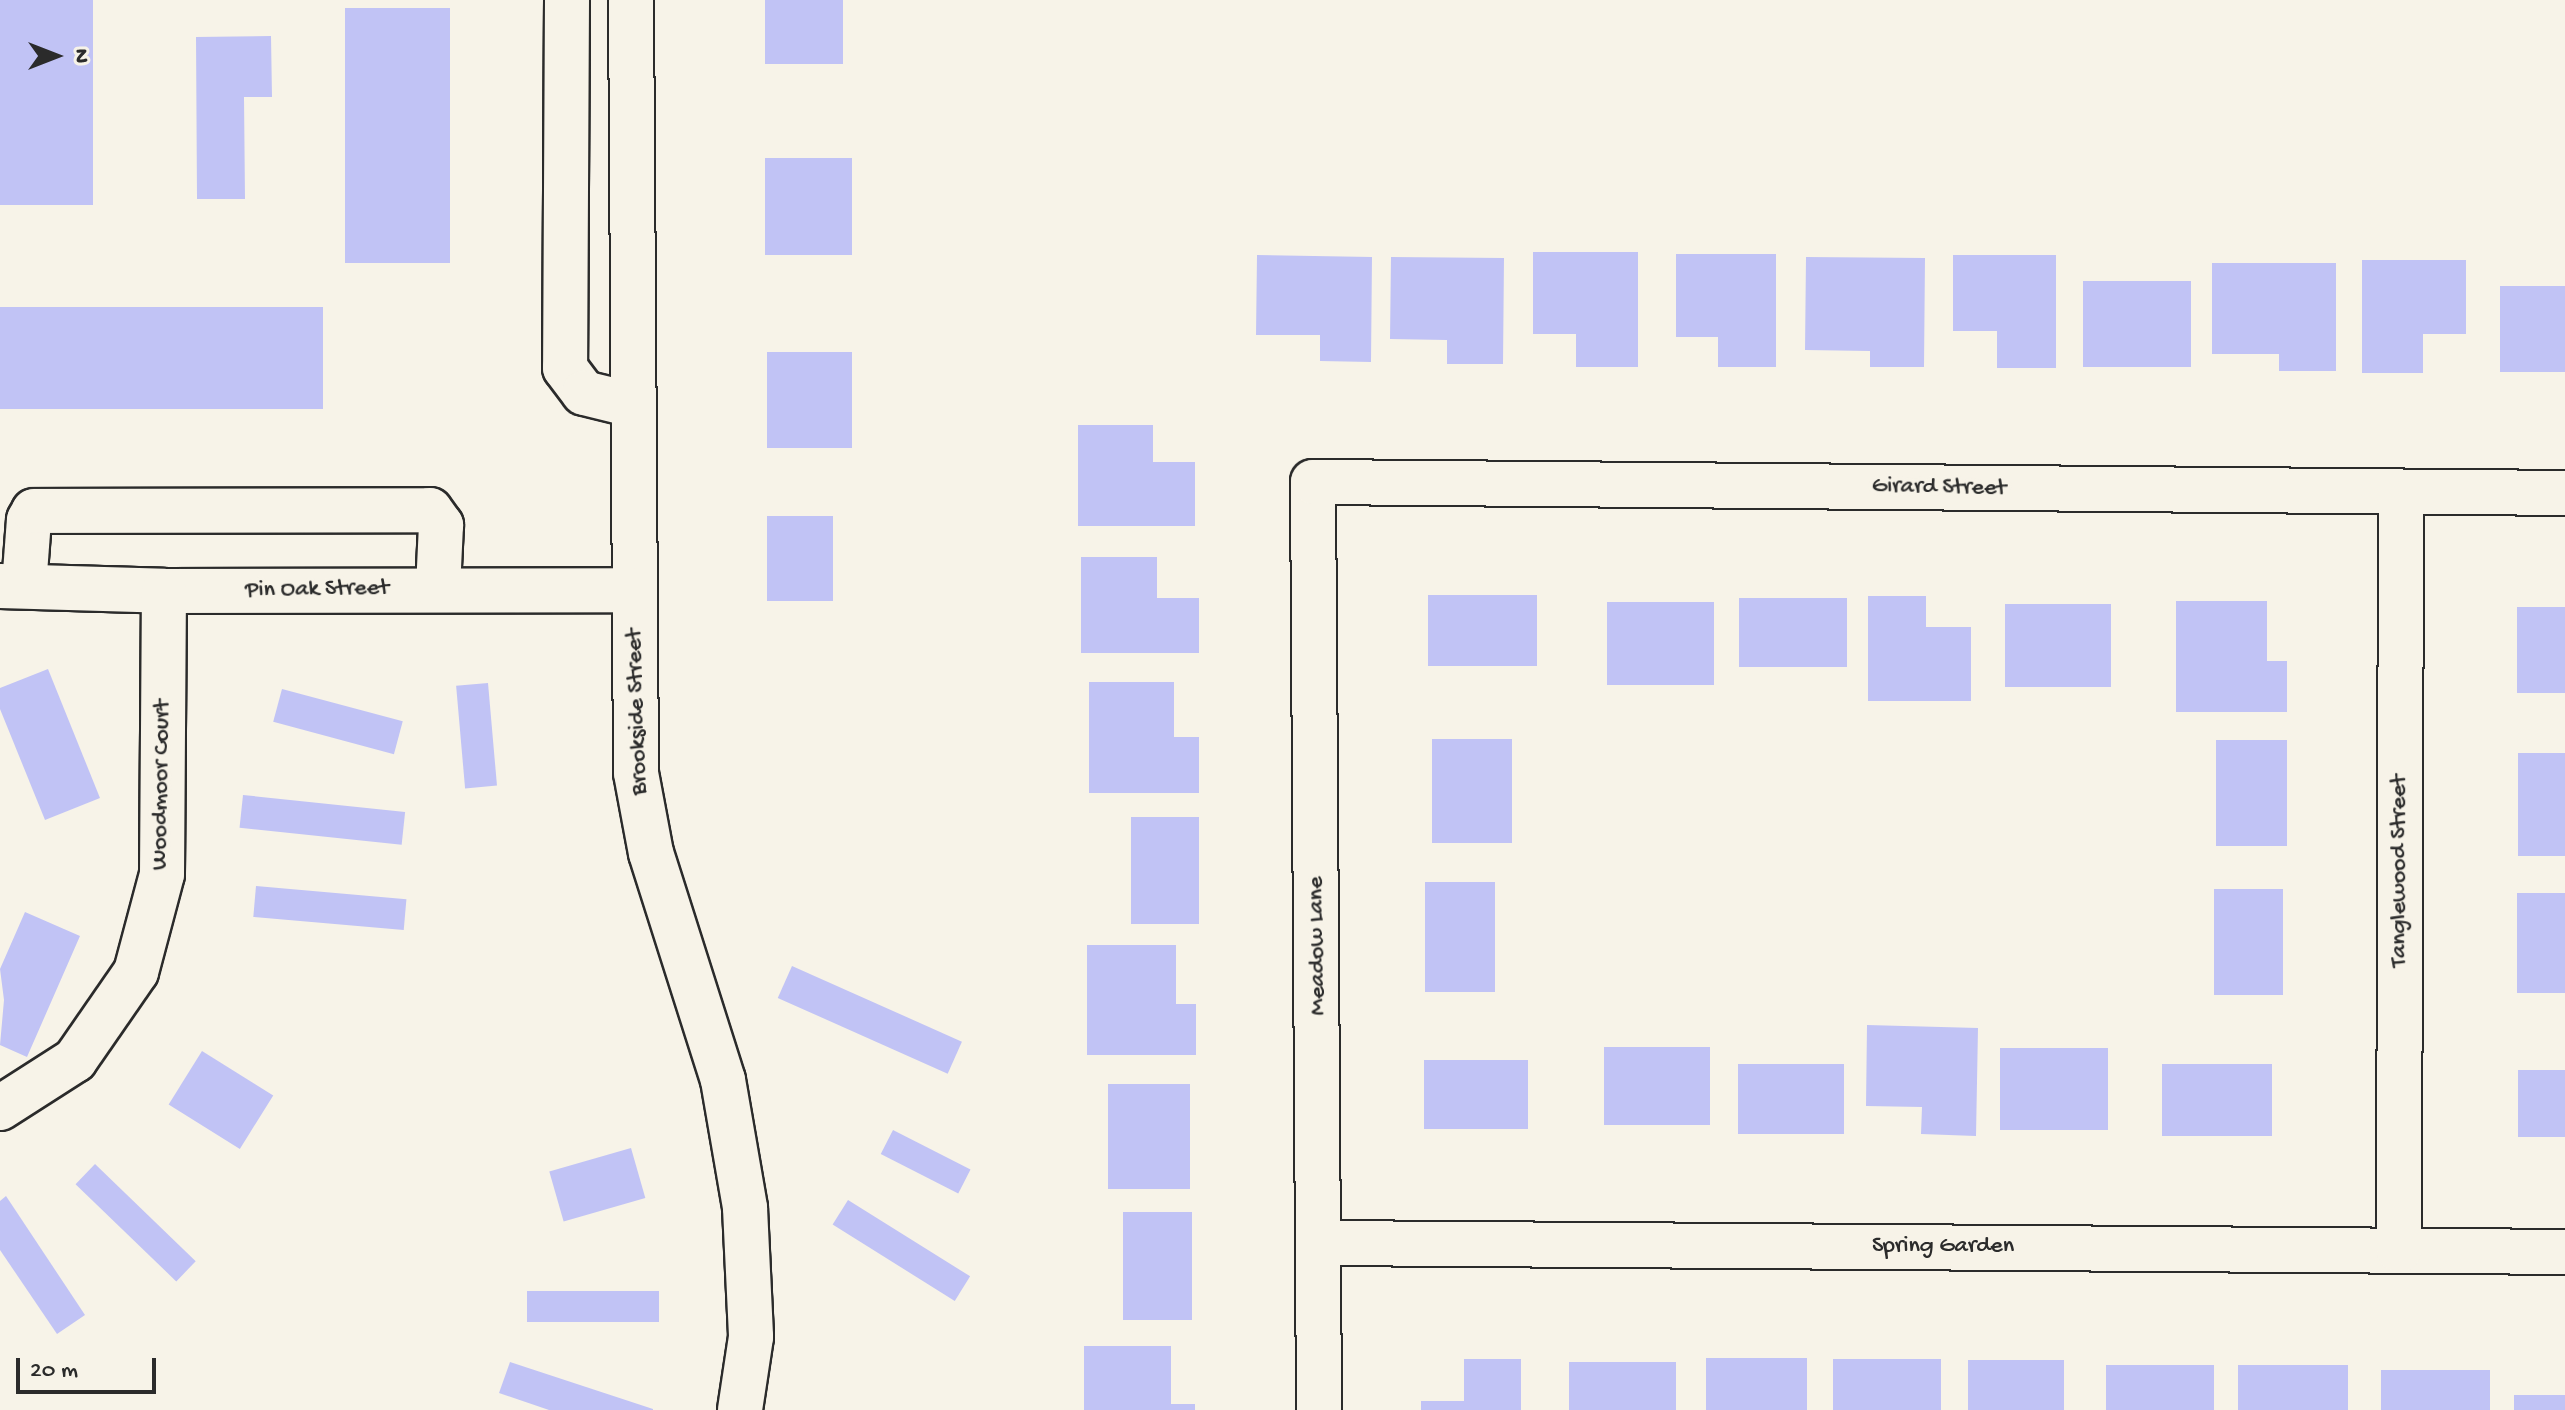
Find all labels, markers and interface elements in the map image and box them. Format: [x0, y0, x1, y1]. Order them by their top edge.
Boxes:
north arrow [16, 16, 96, 96]
text: N [67, 49, 93, 63]
street label: Girard Street [1872, 472, 2006, 504]
street label: Pin Oak Street [245, 574, 389, 606]
street label: Brookside Street [621, 628, 655, 796]
street label: Woodmoor Court [146, 699, 178, 871]
street label: Tanglewood Street [2386, 775, 2414, 967]
street label: Meadow Lane [1302, 876, 1334, 1016]
street label: Spring Garden [1872, 1233, 2014, 1261]
scale bar [20, 1342, 160, 1392]
text: 20 m [30, 1357, 78, 1386]

